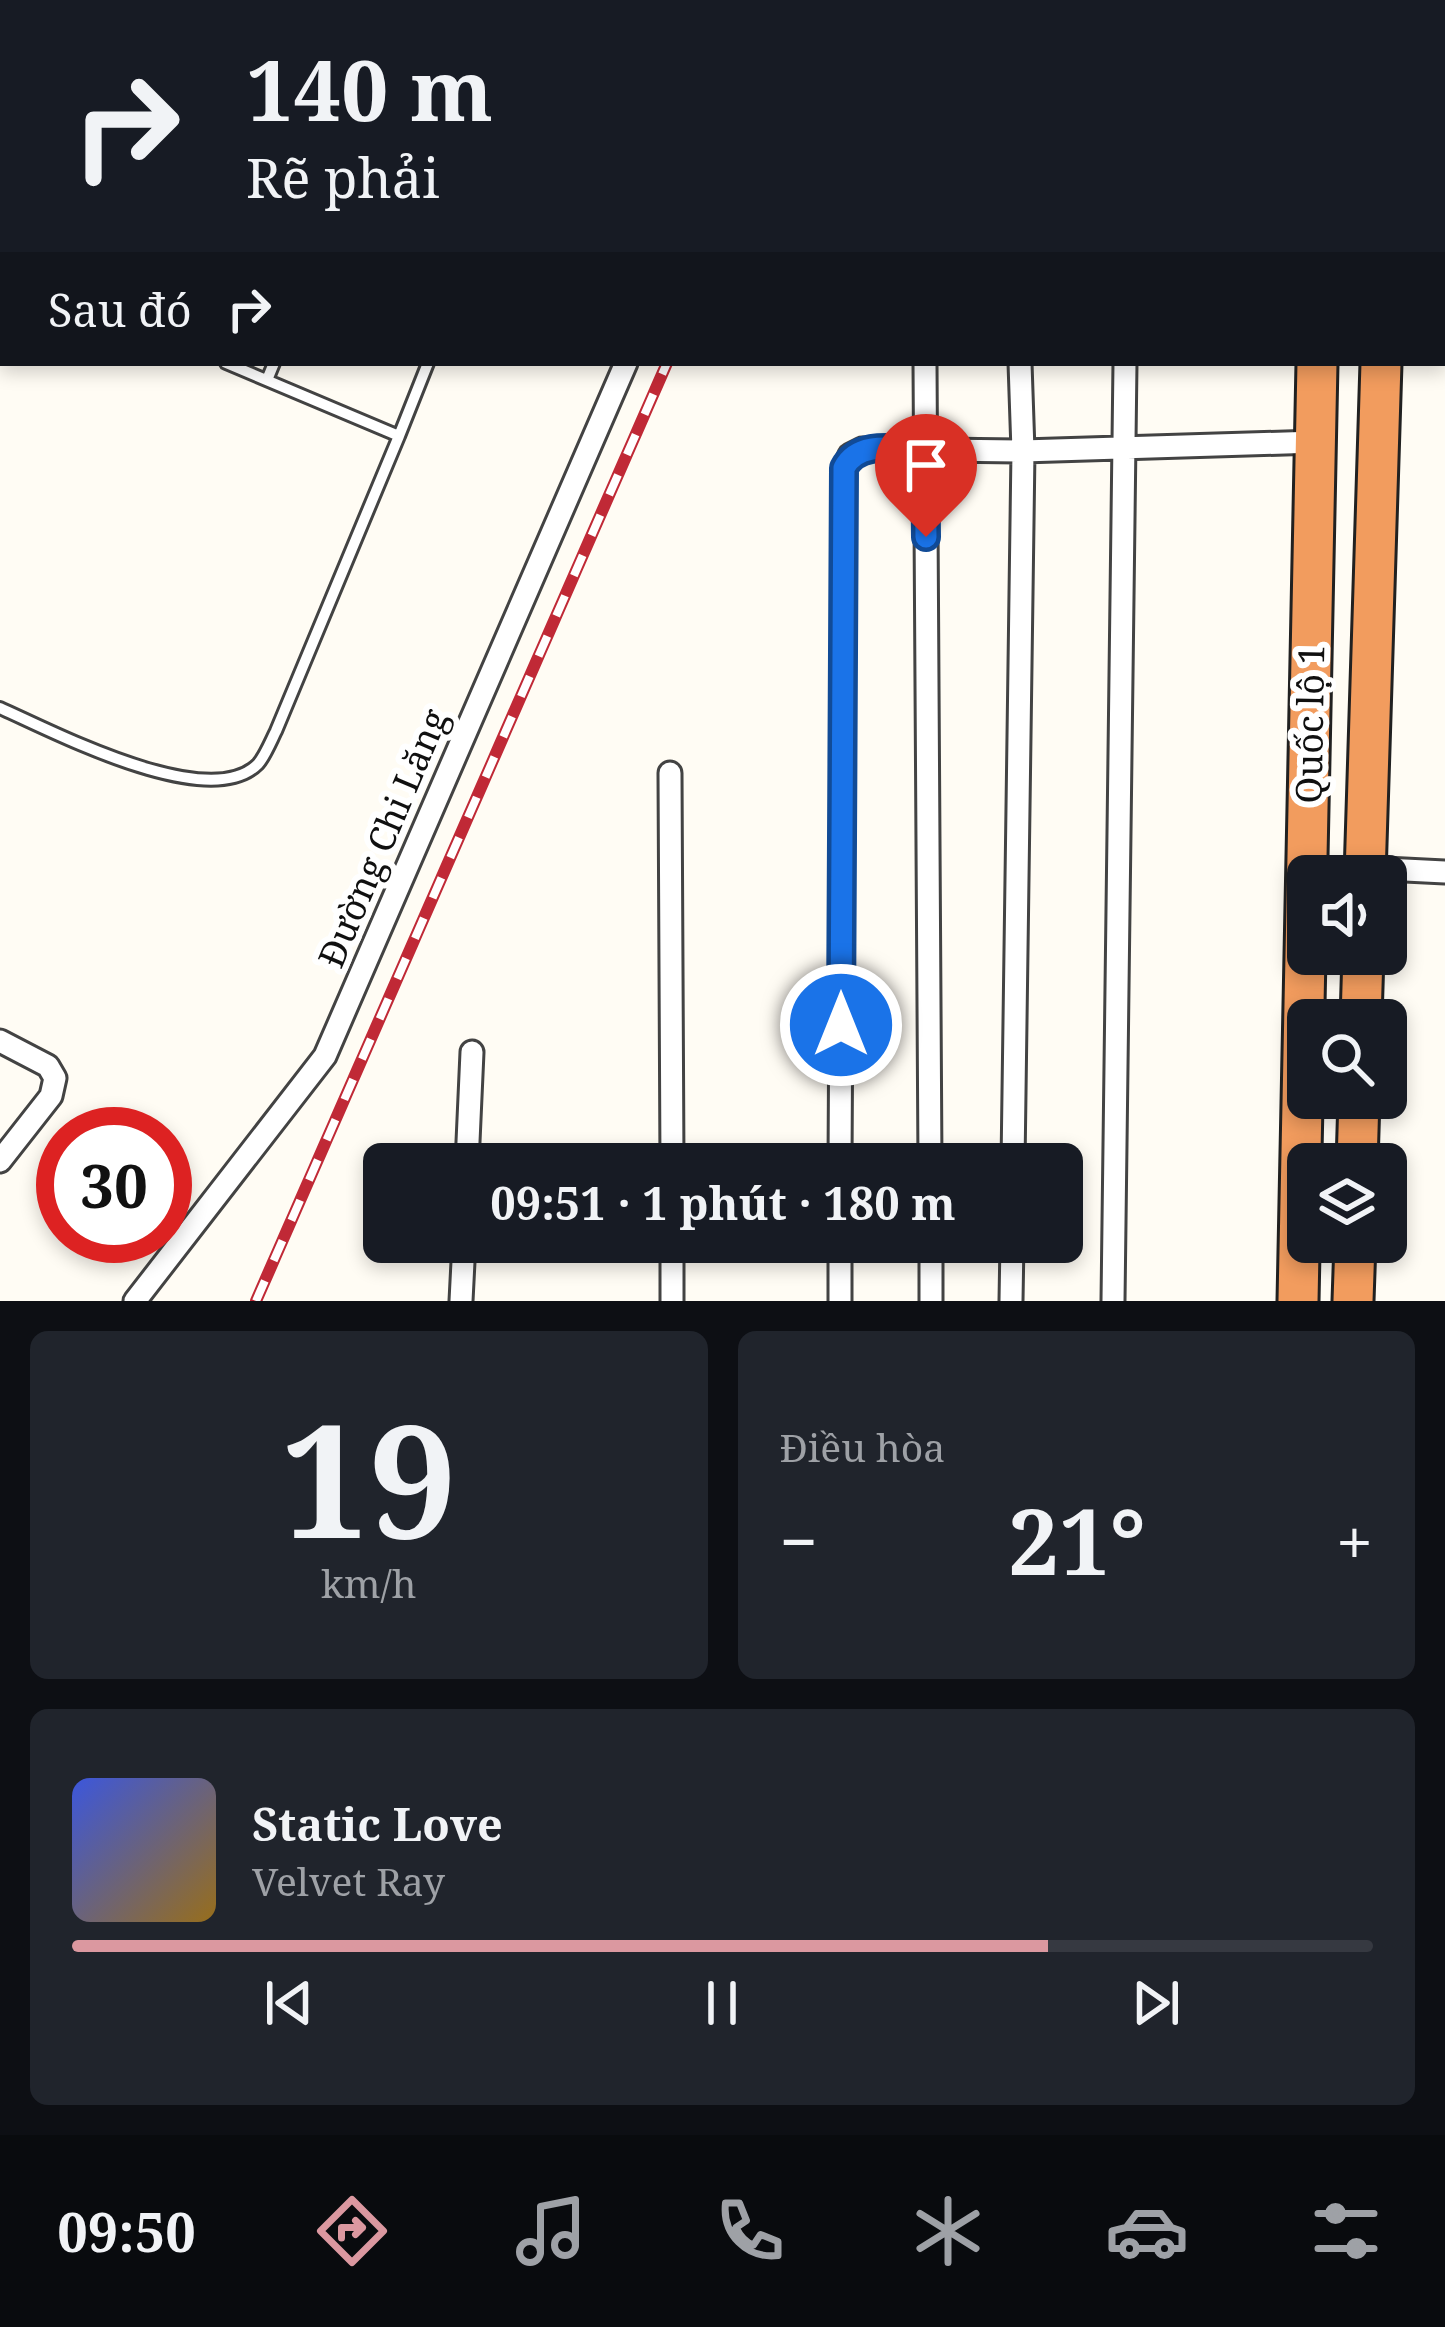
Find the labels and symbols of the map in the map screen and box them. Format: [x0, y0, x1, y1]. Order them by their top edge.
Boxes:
pin [875, 414, 977, 537]
street label: Quốc lộ 1 [1284, 644, 1335, 804]
street label: Đường Chi Lăng [306, 701, 459, 974]
position arrow [778, 962, 904, 1088]
speed limit sign: 30 [36, 1107, 192, 1263]

